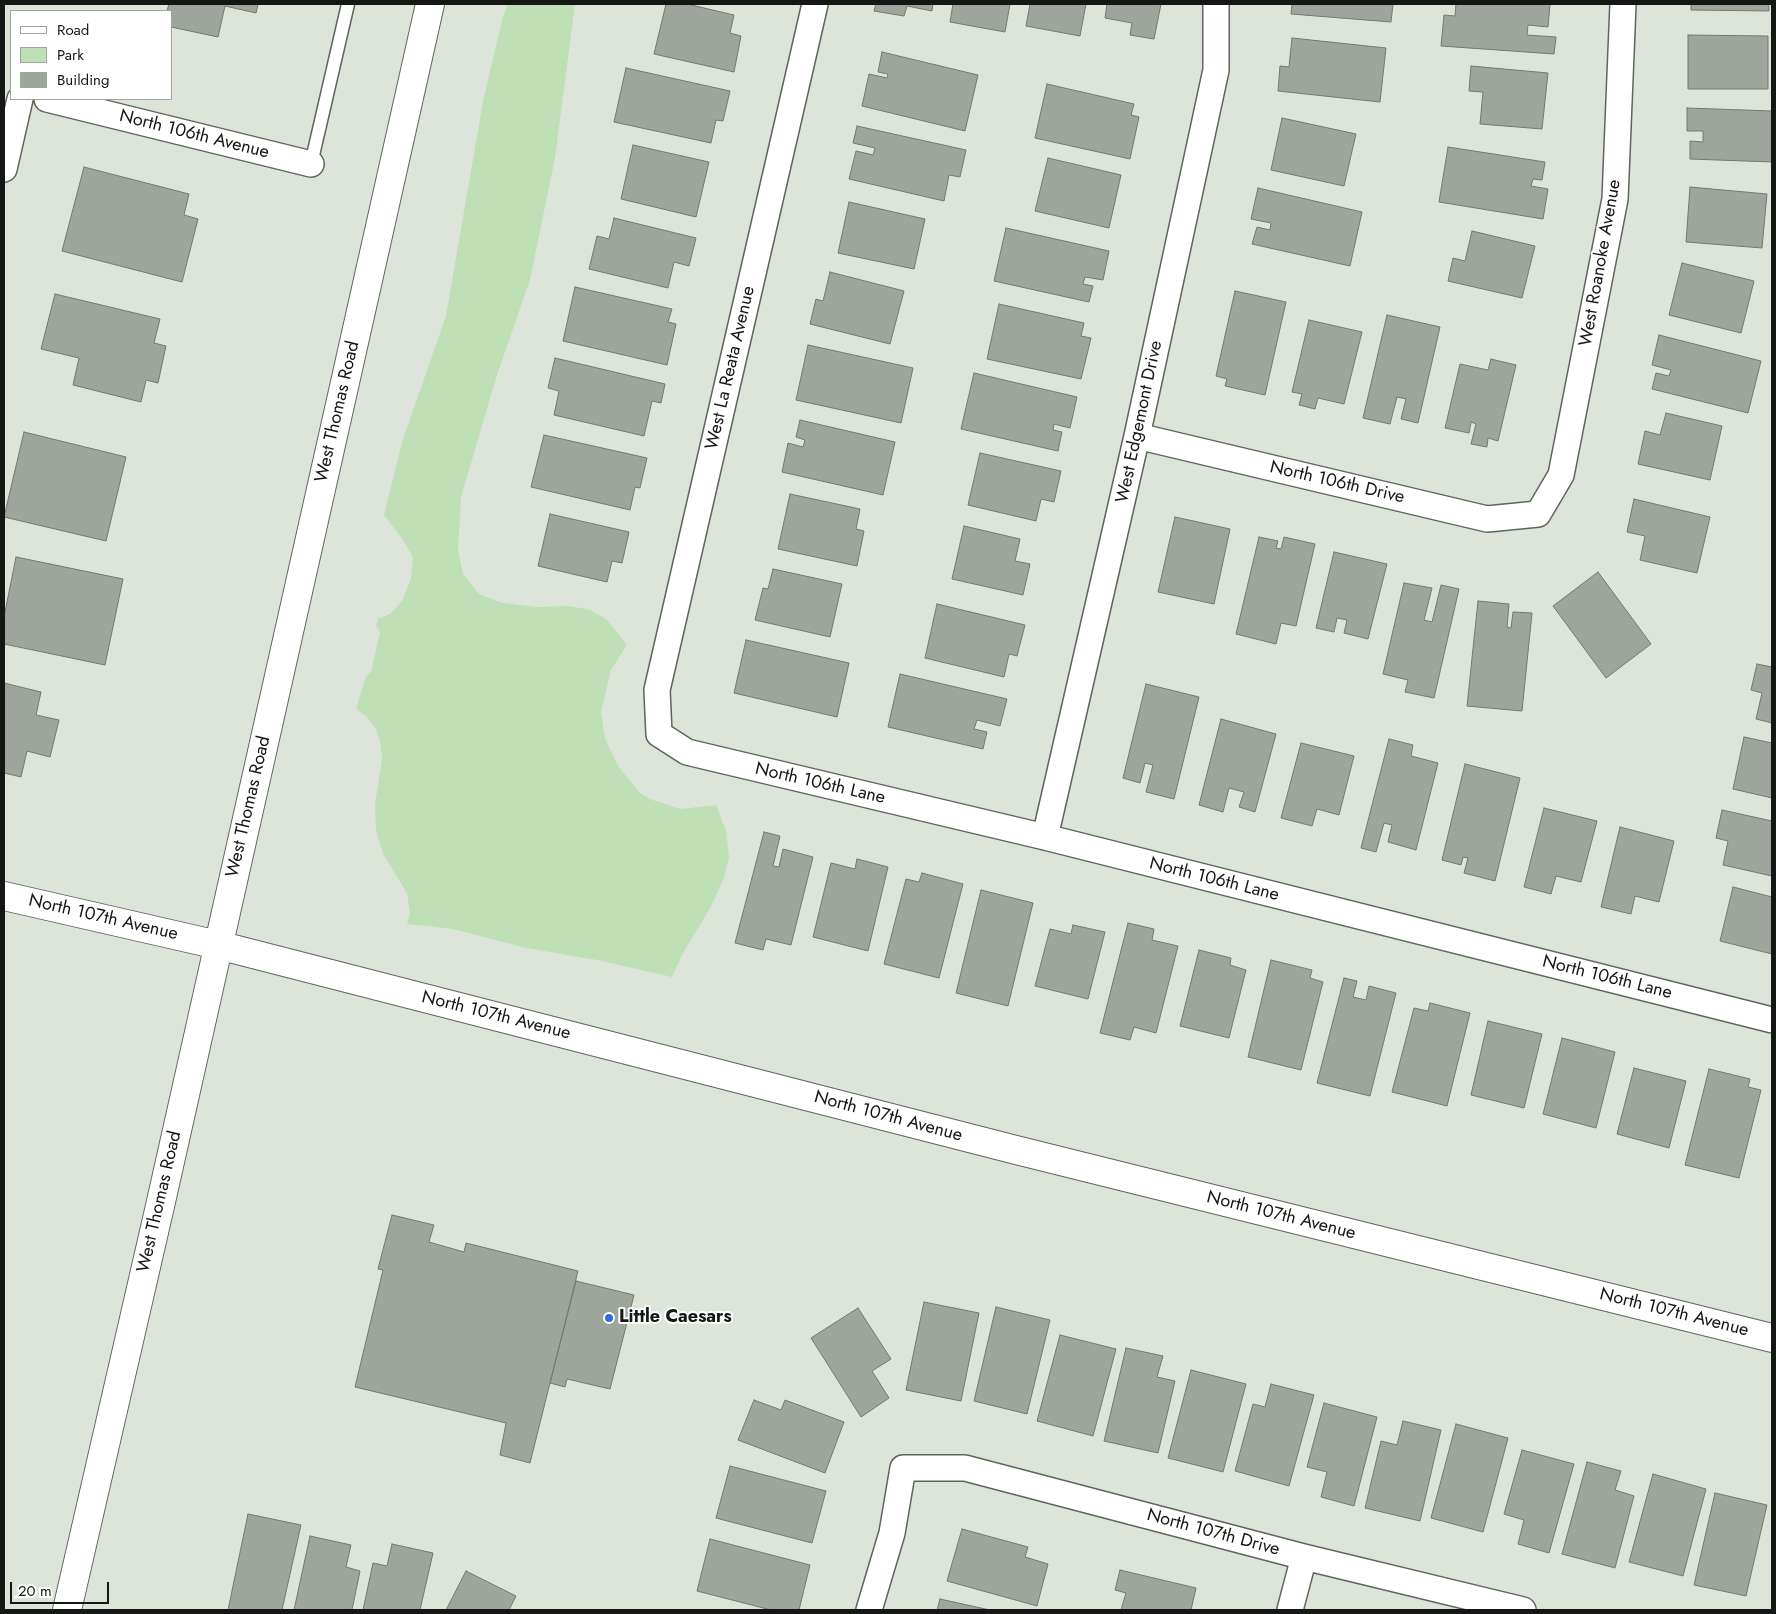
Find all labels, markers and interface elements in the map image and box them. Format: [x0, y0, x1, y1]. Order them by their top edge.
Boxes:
legend [10, 10, 172, 100]
text: Road [57, 19, 89, 41]
text: Park [57, 44, 84, 66]
text: Building [57, 69, 109, 91]
street label: North 106th Avenue [117, 106, 271, 164]
street label: West Roanoke Avenue [1576, 178, 1626, 348]
street label: West La Reata Avenue [702, 284, 760, 452]
street label: West Thomas Road [311, 339, 365, 485]
street label: West Edgemont Drive [1112, 339, 1168, 505]
street label: North 106th Drive [1268, 457, 1406, 509]
street label: West Thomas Road [222, 734, 276, 880]
street label: North 106th Lane [753, 759, 887, 809]
street label: North 106th Lane [1147, 853, 1281, 907]
street label: North 107th Avenue [26, 890, 180, 946]
street label: North 106th Lane [1540, 951, 1674, 1005]
street label: North 107th Avenue [419, 987, 573, 1045]
street label: North 107th Avenue [811, 1087, 965, 1147]
street label: West Thomas Road [133, 1129, 187, 1275]
street label: North 107th Avenue [1204, 1187, 1358, 1245]
street label: North 107th Avenue [1597, 1284, 1751, 1342]
place label: Little Caesars [619, 1307, 732, 1329]
marker: Little Caesars [603, 1312, 615, 1324]
street label: North 107th Drive [1144, 1505, 1282, 1561]
scale bar [12, 1572, 111, 1604]
text: 20 m [18, 1580, 52, 1602]

